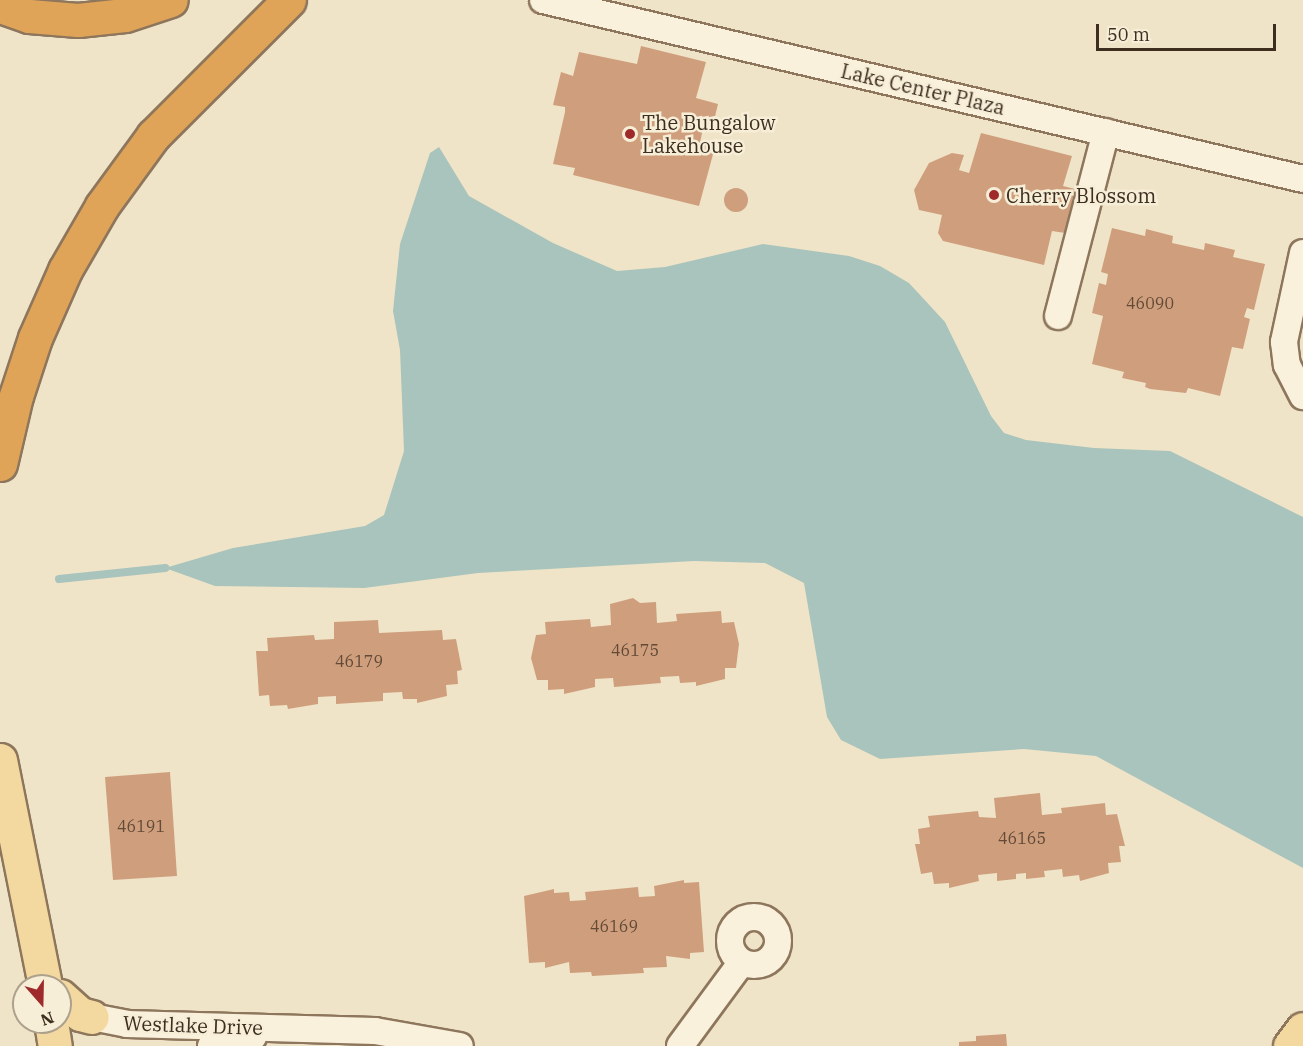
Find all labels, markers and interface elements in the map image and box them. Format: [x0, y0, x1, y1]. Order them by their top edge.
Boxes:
scale bar [1099, 12, 1279, 50]
text: 50 m [1107, 23, 1150, 46]
street label: Lake Center Plaza [839, 58, 1007, 120]
place label: The Bungalow Lakehouse [642, 110, 776, 157]
marker: The Bungalow Lakehouse [623, 127, 637, 141]
place label: Cherry Blossom [1006, 183, 1156, 207]
marker: Cherry Blossom [987, 188, 1001, 202]
house number: 46090 [1126, 293, 1174, 313]
house number: 46175 [611, 640, 659, 660]
house number: 46179 [335, 651, 383, 671]
house number: 46191 [117, 816, 165, 836]
house number: 46165 [998, 828, 1046, 848]
house number: 46169 [590, 916, 638, 936]
north arrow [12, 974, 72, 1034]
text: N [38, 1007, 57, 1031]
street label: Westlake Drive [123, 1011, 263, 1039]

